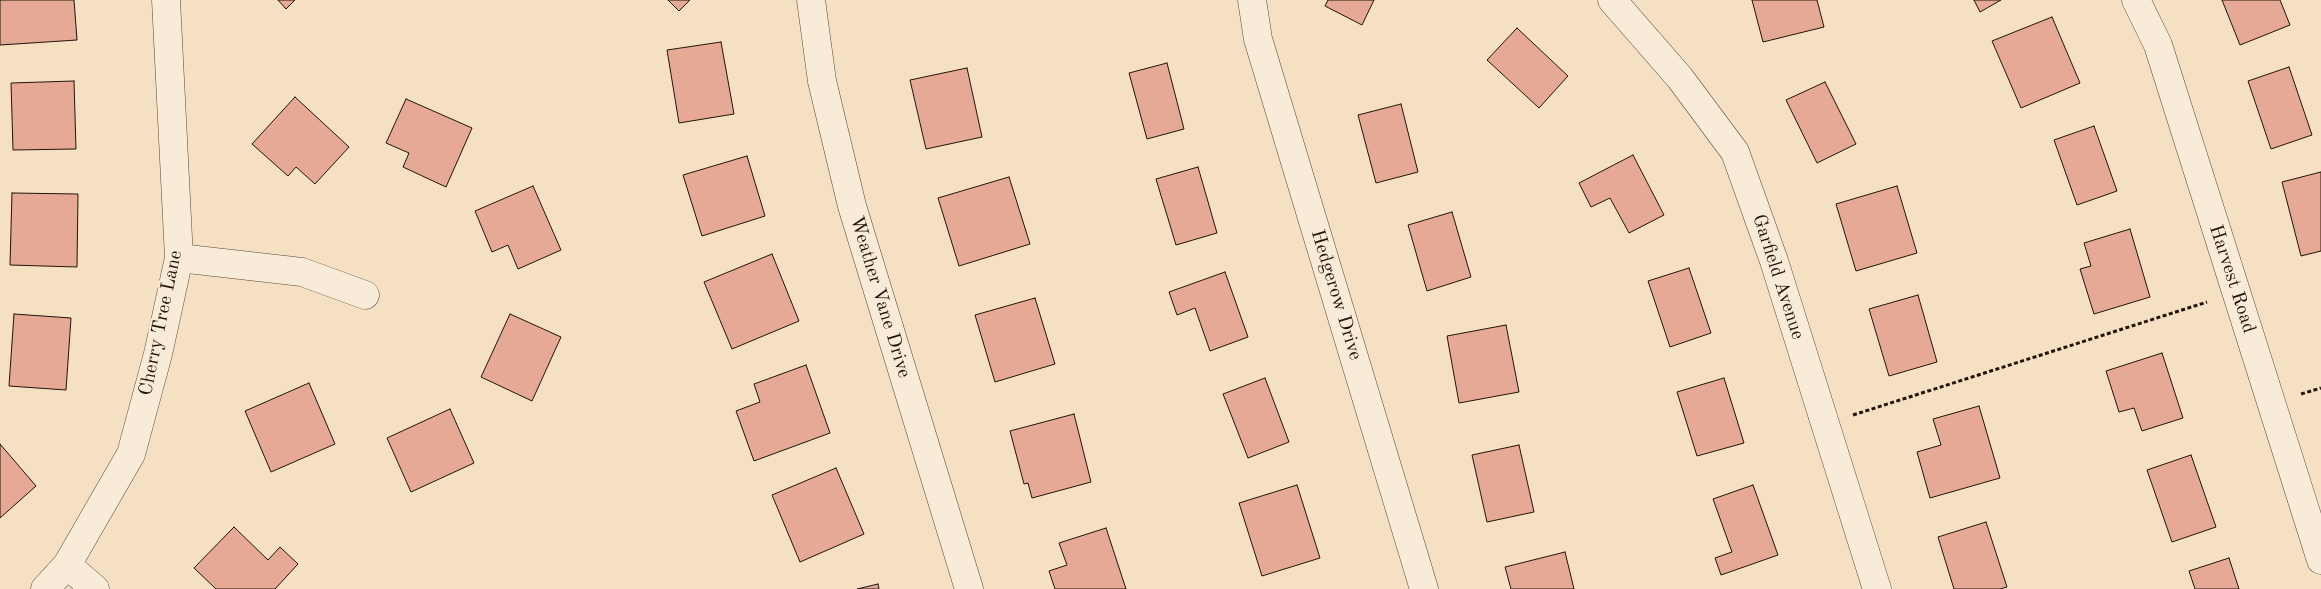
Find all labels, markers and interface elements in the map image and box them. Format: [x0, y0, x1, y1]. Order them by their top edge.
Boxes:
street label: Garfield Avenue [1747, 211, 1809, 343]
street label: Weather Vane Drive [845, 213, 915, 381]
street label: Harvest Road [2204, 222, 2260, 336]
street label: Hedgerow Drive [1305, 227, 1367, 363]
street label: Cherry Tree Lane [134, 248, 188, 398]

